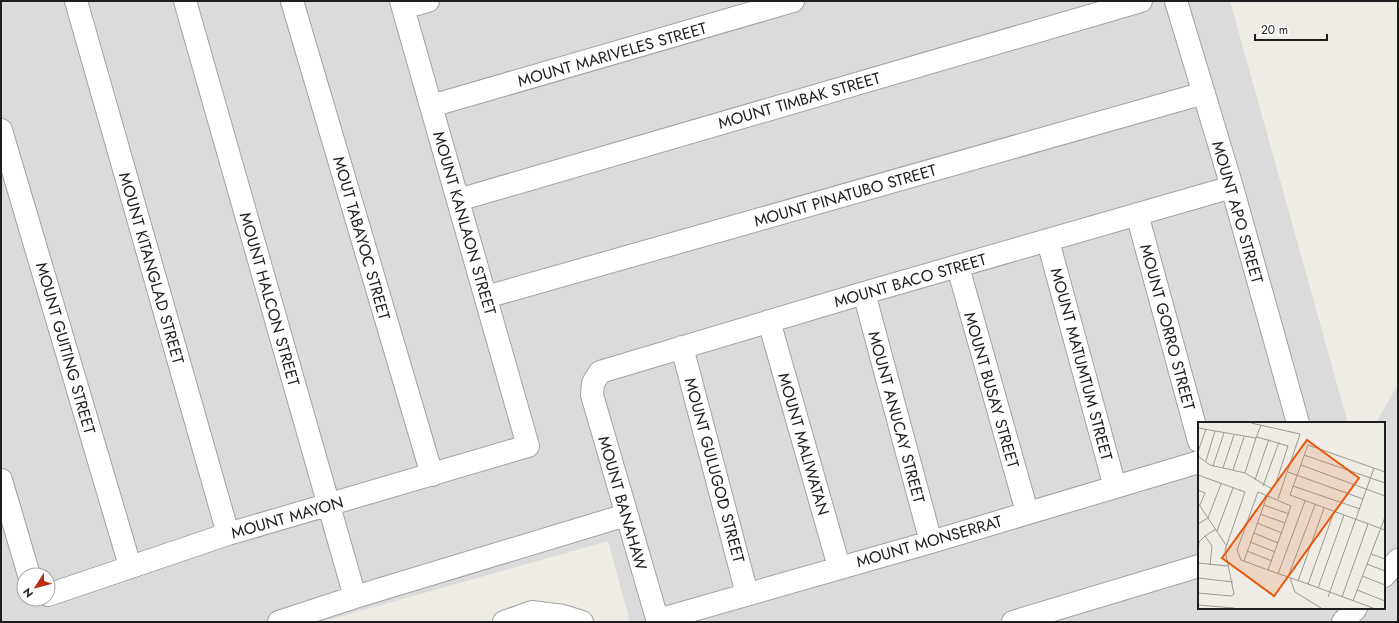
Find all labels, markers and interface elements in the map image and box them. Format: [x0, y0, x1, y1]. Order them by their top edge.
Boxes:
street label: MOUNT MARIVELES STREET [515, 16, 710, 93]
scale bar [1255, 16, 1327, 42]
text: 20 m [1261, 21, 1288, 39]
street label: MOUNT TIMBAK STREET [715, 66, 884, 135]
street label: MOUNT KANLAON STREET [427, 129, 502, 318]
street label: MOUNT APO STREET [1206, 138, 1269, 287]
street label: MOUT TABAYOC STREET [327, 154, 396, 323]
street label: MOUNT PINATUBO STREET [751, 158, 940, 233]
street label: MOUNT KITANGLAD STREET [113, 170, 190, 367]
street label: MOUNT HALCON STREET [234, 209, 306, 389]
street label: MOUNT GORRO STREET [1134, 242, 1201, 413]
street label: MOUNT BACO STREET [831, 248, 990, 313]
street label: MOUNT GUITING STREET [30, 260, 101, 437]
street label: MOUNT MATUMTUM STREET [1045, 265, 1118, 464]
street label: MOUNT BUSAY STREET [958, 309, 1025, 471]
street label: MOUNT ANUCAY STREET [862, 328, 931, 506]
street label: MOUNT MALIWATAN [772, 370, 835, 518]
street label: MOUNT GULUGOD STREET [679, 375, 750, 566]
inset map [1198, 422, 1385, 609]
street label: MOUNT BANAHAW [592, 433, 653, 573]
street label: MOUNT MAYON [228, 490, 346, 545]
street label: MOUNT MONSERRAT [854, 510, 1005, 573]
north arrow [16, 567, 56, 607]
text: N [19, 585, 37, 601]

